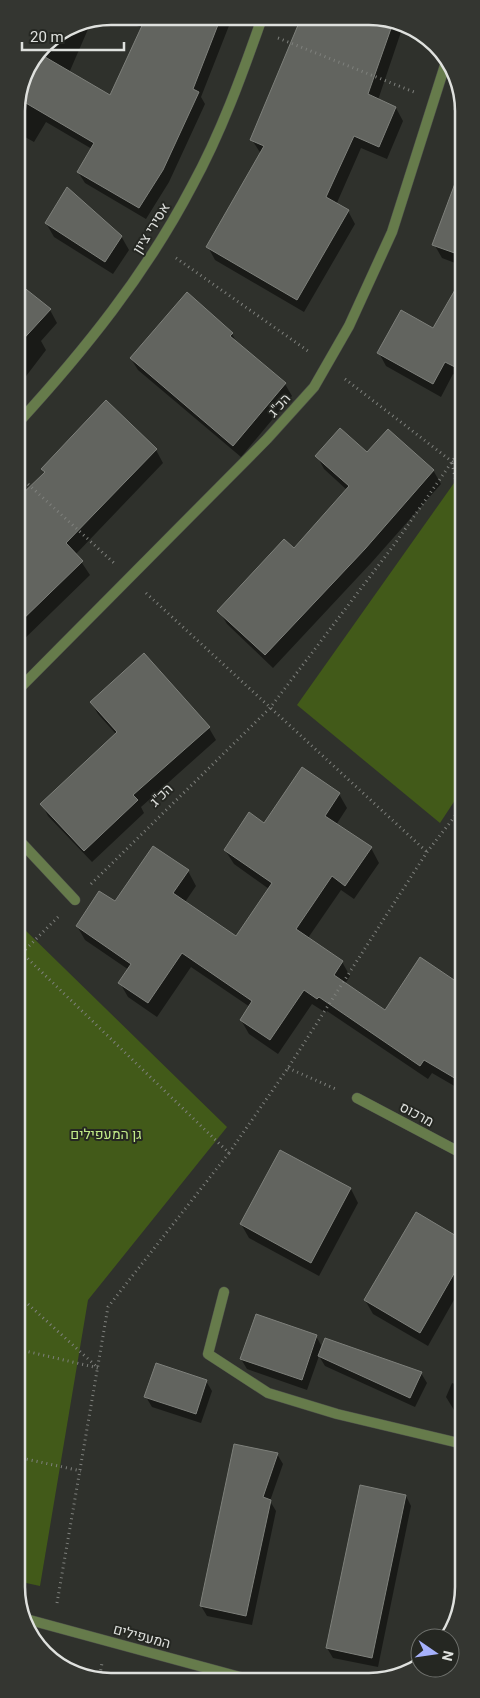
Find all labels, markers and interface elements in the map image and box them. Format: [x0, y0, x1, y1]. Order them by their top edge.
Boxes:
scale bar [22, 20, 125, 52]
text: 20 m [30, 28, 64, 46]
street label: אסירי ציון [129, 200, 173, 256]
street label: הכ"ג [264, 390, 294, 420]
street label: הכ"ג [146, 780, 176, 810]
street label: מרכוס [397, 1098, 437, 1130]
park label: גן המעפילים [70, 1126, 142, 1142]
street label: המעפילים [112, 1621, 172, 1651]
north arrow [410, 1628, 460, 1678]
text: N [439, 1649, 457, 1663]

